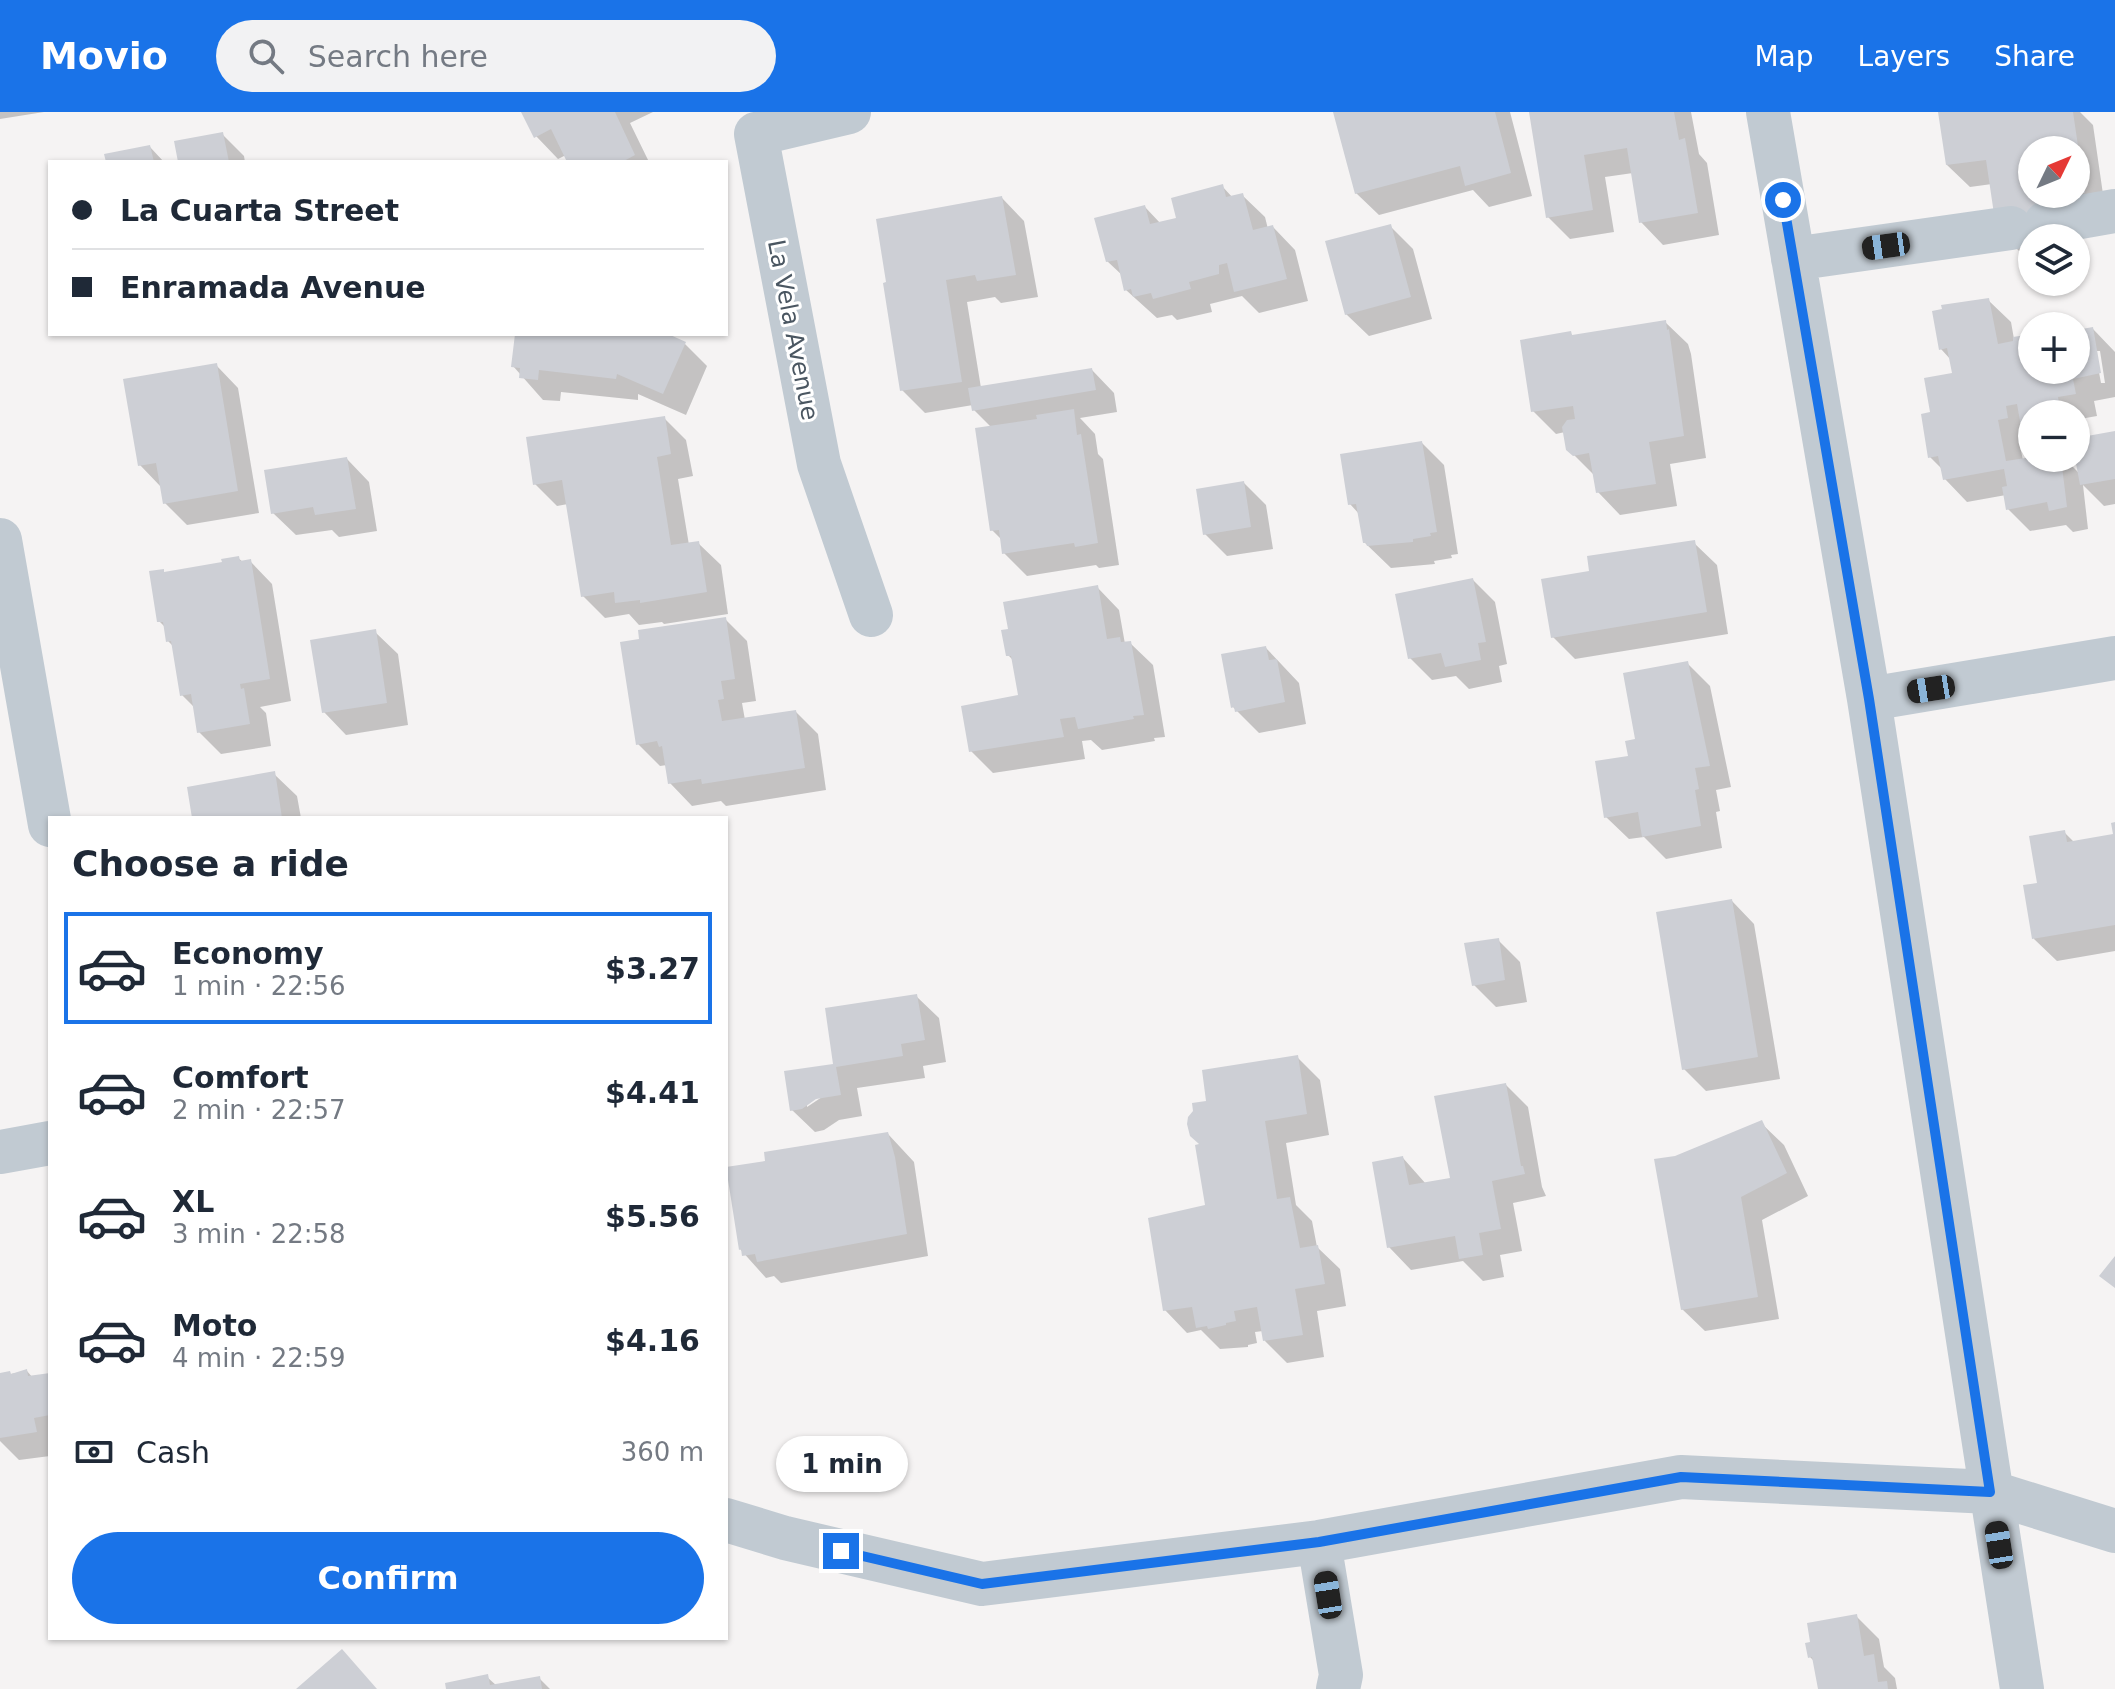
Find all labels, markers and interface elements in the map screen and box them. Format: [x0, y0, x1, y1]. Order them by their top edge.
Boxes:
search box [216, 20, 776, 92]
text: Movio [40, 34, 168, 78]
icon: search [244, 34, 288, 78]
text: Search here [308, 39, 488, 74]
text: Map [1754, 40, 1814, 73]
text: Layers [1858, 40, 1950, 73]
text: Share [1994, 40, 2075, 73]
north arrow [2018, 136, 2090, 208]
map controls [2018, 136, 2090, 472]
route start [1765, 182, 1801, 218]
text: La Cuarta Street [120, 193, 399, 228]
button: layers [2018, 224, 2090, 296]
car [1861, 231, 1911, 261]
street label: La Vela Avenue [762, 237, 824, 423]
text: Enramada Avenue [120, 270, 426, 305]
button: + [2018, 312, 2090, 384]
button: − [2018, 400, 2090, 472]
car [1905, 673, 1957, 705]
text: Choose a ride [72, 843, 349, 884]
icon: car [76, 932, 148, 1004]
text: Economy [172, 936, 324, 971]
text: $3.27 [605, 951, 700, 986]
text: 1 min · 22:56 [172, 971, 346, 1001]
icon: car [76, 1056, 148, 1128]
text: Comfort [172, 1060, 309, 1095]
text: $4.41 [605, 1075, 700, 1110]
text: 2 min · 22:57 [172, 1095, 346, 1125]
icon: car [76, 1180, 148, 1252]
text: XL [172, 1184, 214, 1219]
text: $5.56 [605, 1199, 700, 1234]
text: 3 min · 22:58 [172, 1219, 346, 1249]
icon: car [76, 1304, 148, 1376]
text: Moto [172, 1308, 257, 1343]
text: $4.16 [605, 1323, 700, 1358]
text: 4 min · 22:59 [172, 1343, 346, 1373]
icon: cash [72, 1430, 116, 1474]
text: Cash [136, 1435, 210, 1470]
callout: 1 min [775, 1435, 907, 1491]
text: 360 m [621, 1437, 704, 1467]
text: 1 min [801, 1449, 883, 1479]
car [1983, 1519, 2015, 1571]
button: Confirm [72, 1532, 704, 1624]
route end [823, 1533, 859, 1569]
car [1312, 1569, 1344, 1621]

